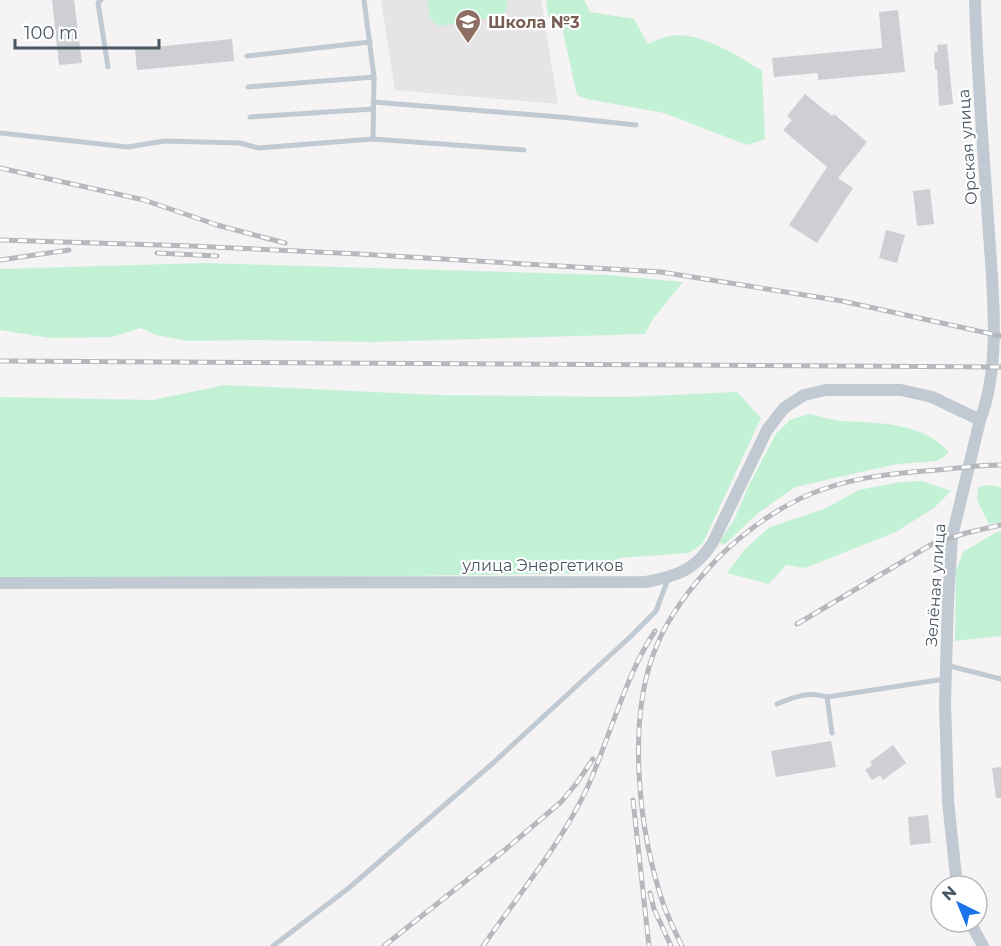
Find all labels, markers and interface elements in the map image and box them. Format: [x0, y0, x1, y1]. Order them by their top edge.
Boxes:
school or university icon: Школа №3 [453, 7, 483, 45]
scale bar [15, 12, 159, 50]
place label: Школа №3 [488, 13, 580, 32]
text: 100 m [24, 22, 78, 44]
street label: Орская улица [954, 88, 981, 205]
street label: Зелёная улица [922, 523, 949, 647]
street label: улица Энергетиков [461, 556, 624, 575]
north arrow [929, 874, 989, 934]
text: N [938, 882, 960, 905]

